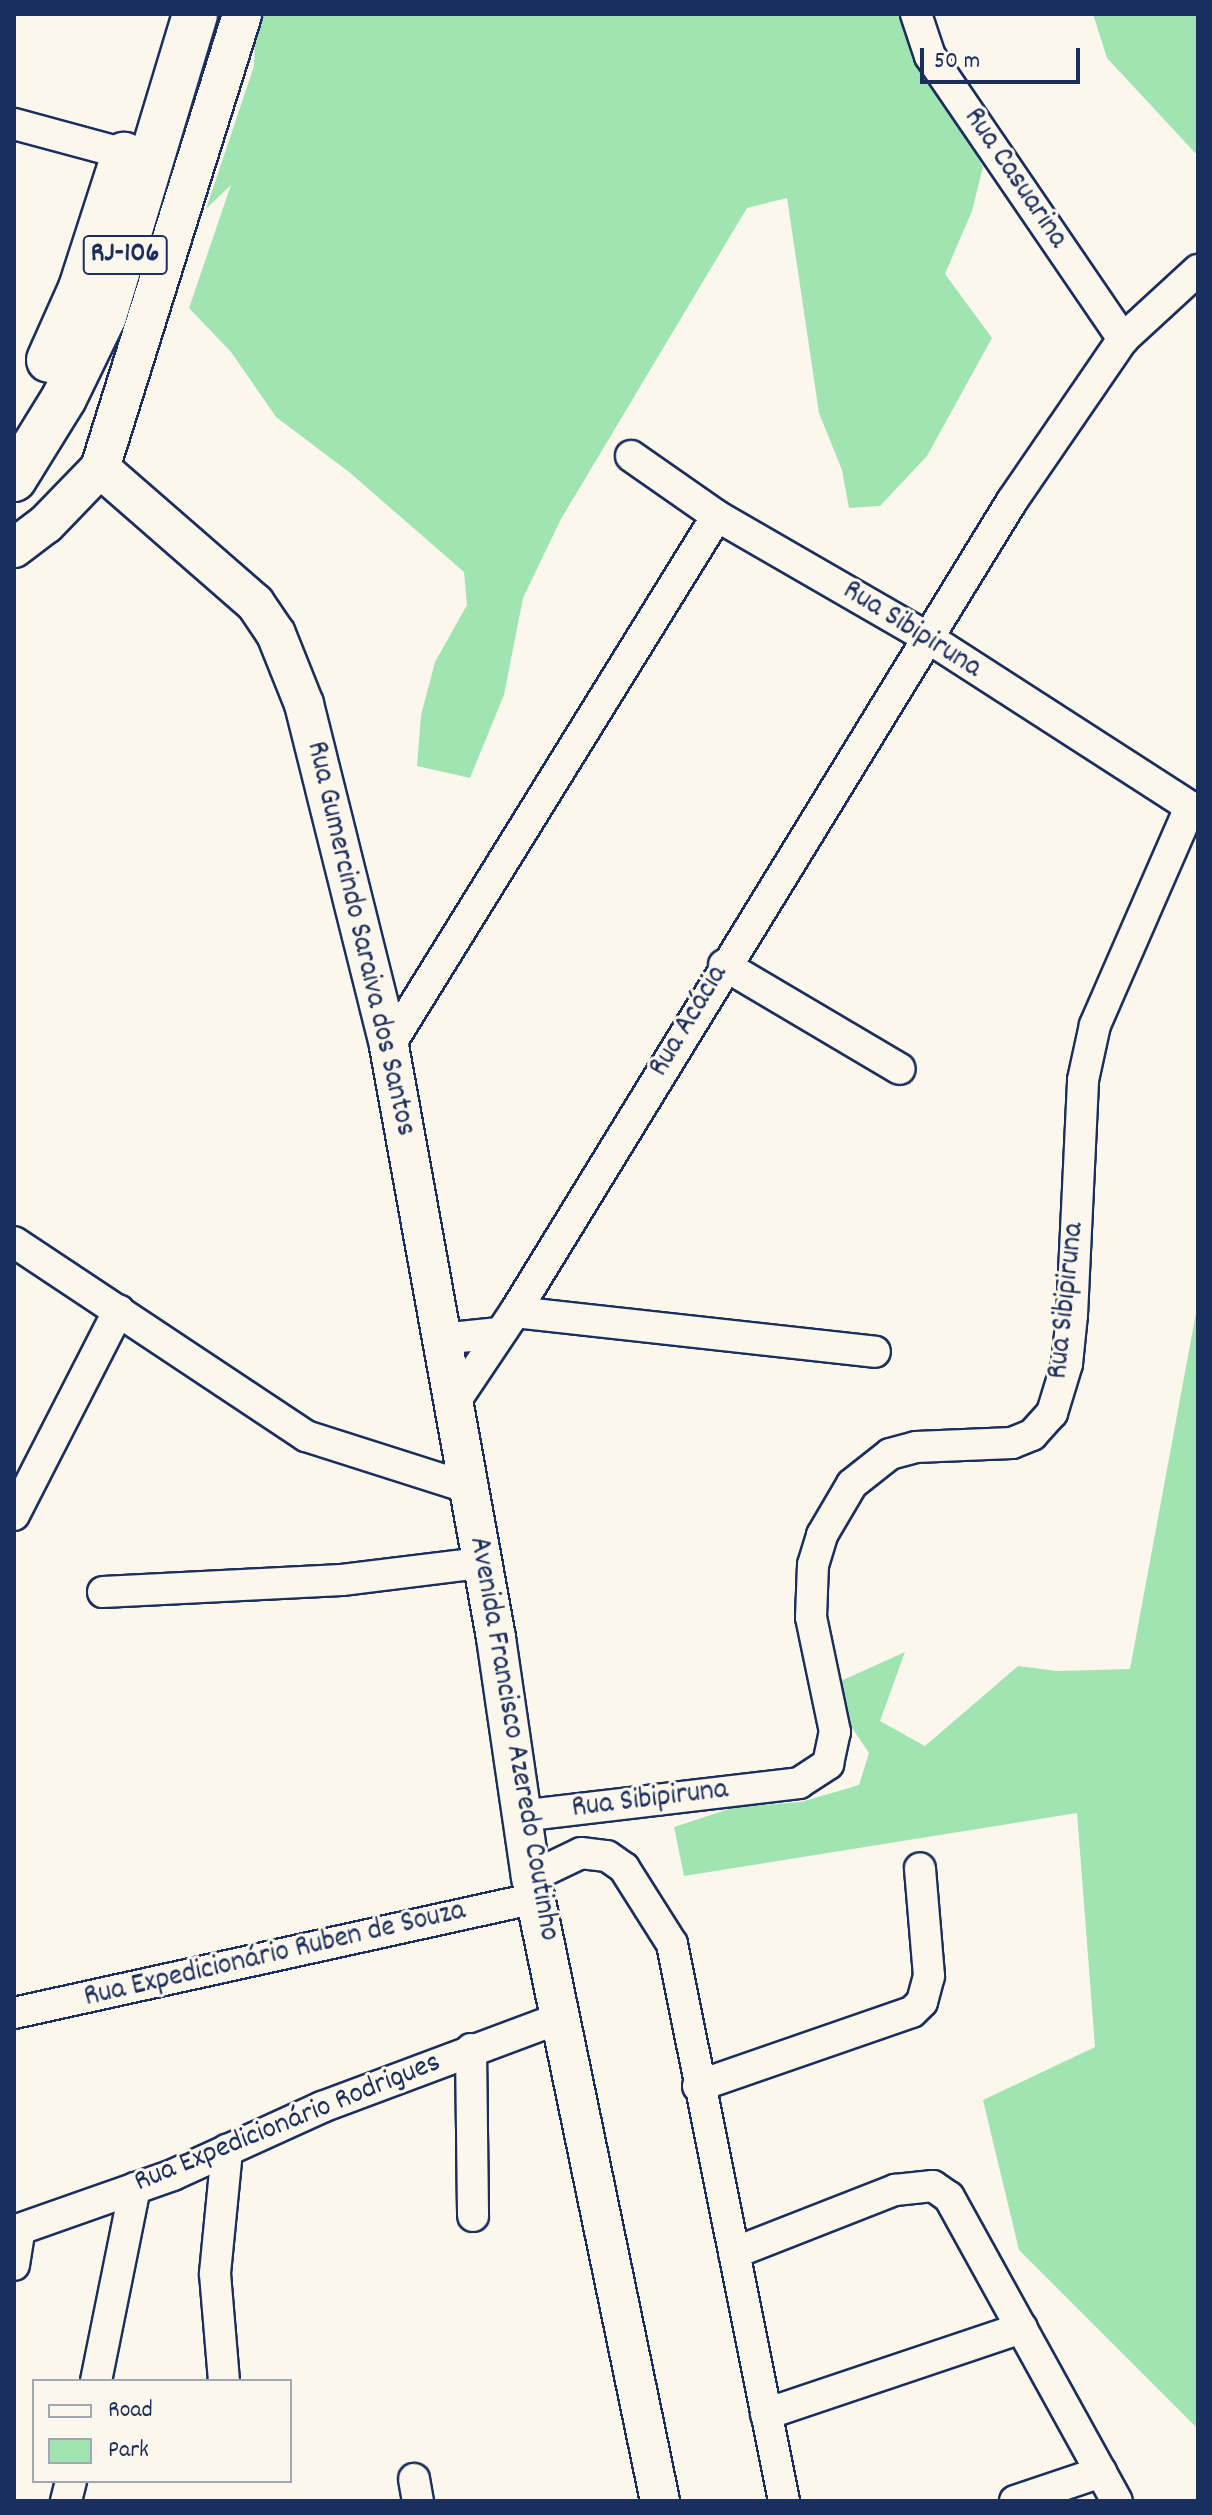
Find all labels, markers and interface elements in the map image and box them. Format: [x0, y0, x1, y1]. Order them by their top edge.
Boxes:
scale bar [924, 32, 1084, 82]
text: 50 m [934, 45, 980, 79]
street label: Rua Casuarina [954, 102, 1074, 256]
road number: RJ-106 [81, 231, 169, 279]
street label: Rua Sibipiruna [835, 574, 987, 688]
street label: Rua Gumercindo Saraiva dos Santos [296, 738, 422, 1140]
street label: Rua Acácia [643, 960, 737, 1084]
street label: Rua Sibipiruna [1042, 1221, 1094, 1381]
street label: Avenida Francisco Azeredo Coutinho [459, 1534, 565, 1944]
street label: Rua Sibipiruna [570, 1774, 730, 1828]
street label: Rua Expedicionário Ruben de Souza [81, 1895, 469, 2017]
street label: Rua Expedicionário Rodrigues [130, 2046, 446, 2202]
legend [32, 2379, 292, 2483]
text: Road [108, 2394, 153, 2428]
text: Park [108, 2434, 149, 2468]

